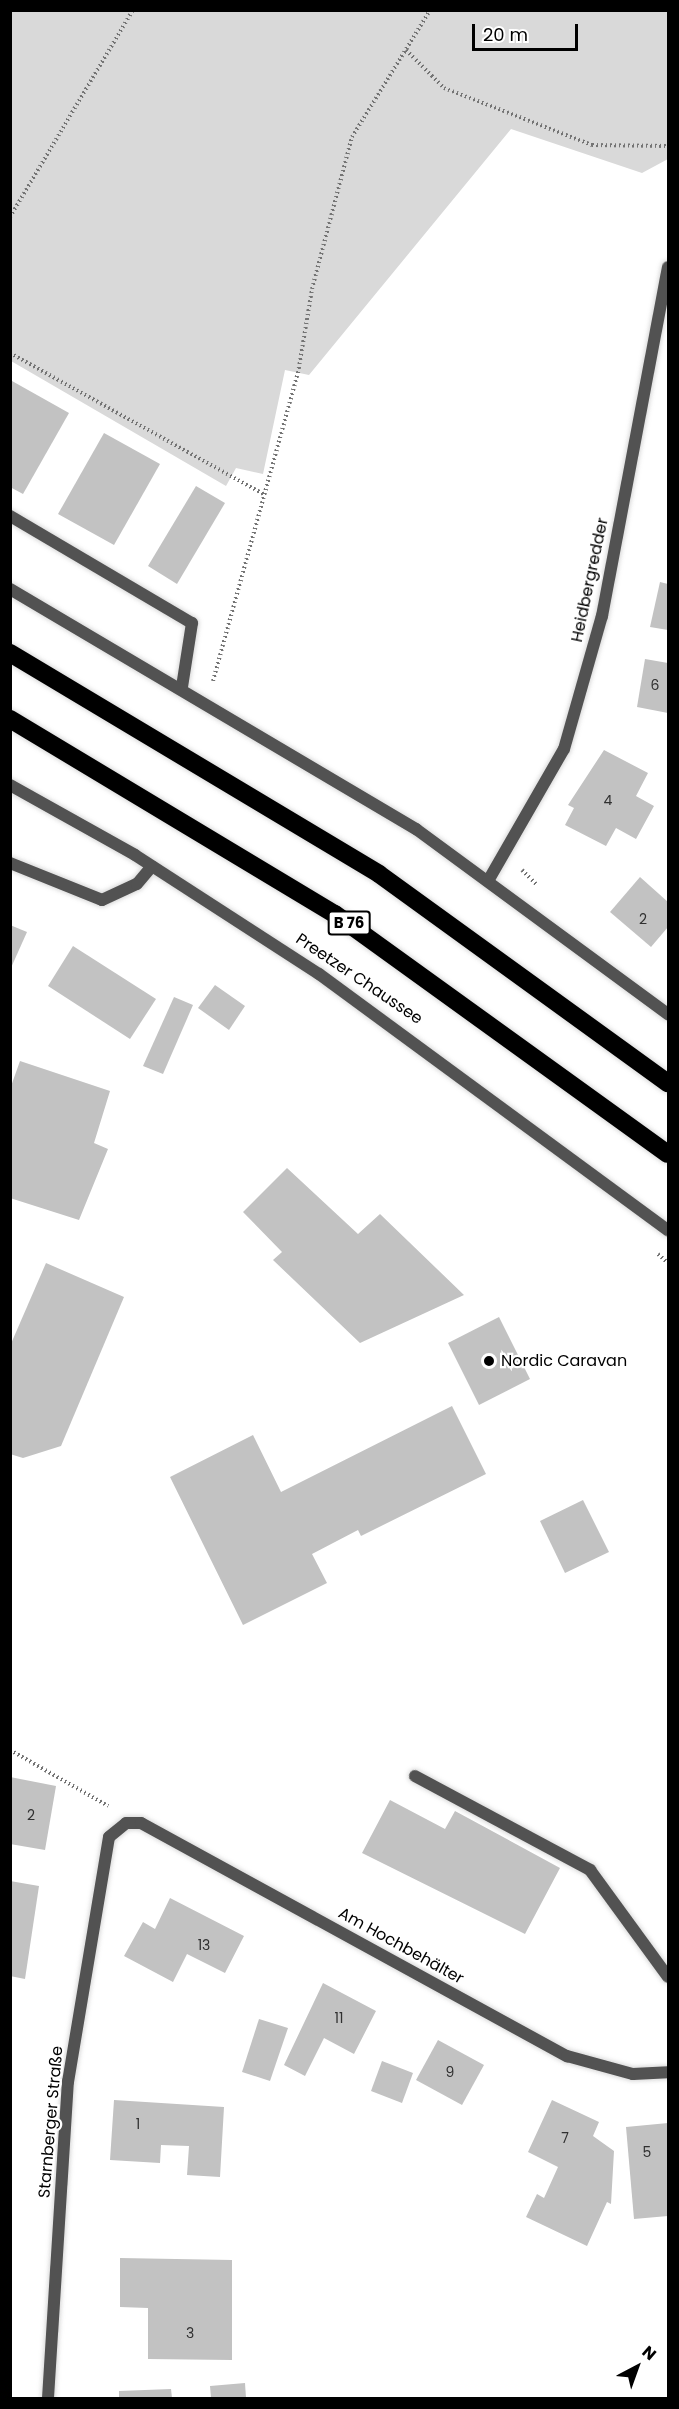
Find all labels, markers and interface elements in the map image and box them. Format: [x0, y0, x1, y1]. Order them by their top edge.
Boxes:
scale bar [475, 12, 582, 50]
text: 20 m [483, 22, 528, 47]
street label: Heidbergredder [567, 516, 613, 644]
house number: 6 [651, 677, 659, 693]
house number: 4 [604, 792, 612, 808]
road number: B 76 [326, 911, 372, 935]
house number: 2 [639, 911, 647, 927]
street label: Preetzer Chaussee [292, 930, 426, 1028]
place label: Nordic Caravan [501, 1351, 627, 1371]
marker: Nordic Caravan [482, 1354, 496, 1368]
house number: 2 [27, 1807, 35, 1823]
street label: Am Hochbehälter [335, 1904, 467, 1988]
house number: 13 [198, 1937, 210, 1953]
house number: 11 [335, 2010, 343, 2026]
street label: Starnberger Straße [35, 2045, 67, 2199]
house number: 9 [446, 2064, 454, 2080]
house number: 1 [136, 2116, 140, 2132]
house number: 7 [561, 2130, 569, 2146]
house number: 5 [643, 2144, 651, 2160]
house number: 3 [186, 2325, 194, 2341]
north arrow [607, 2337, 667, 2397]
text: N [637, 2340, 661, 2366]

